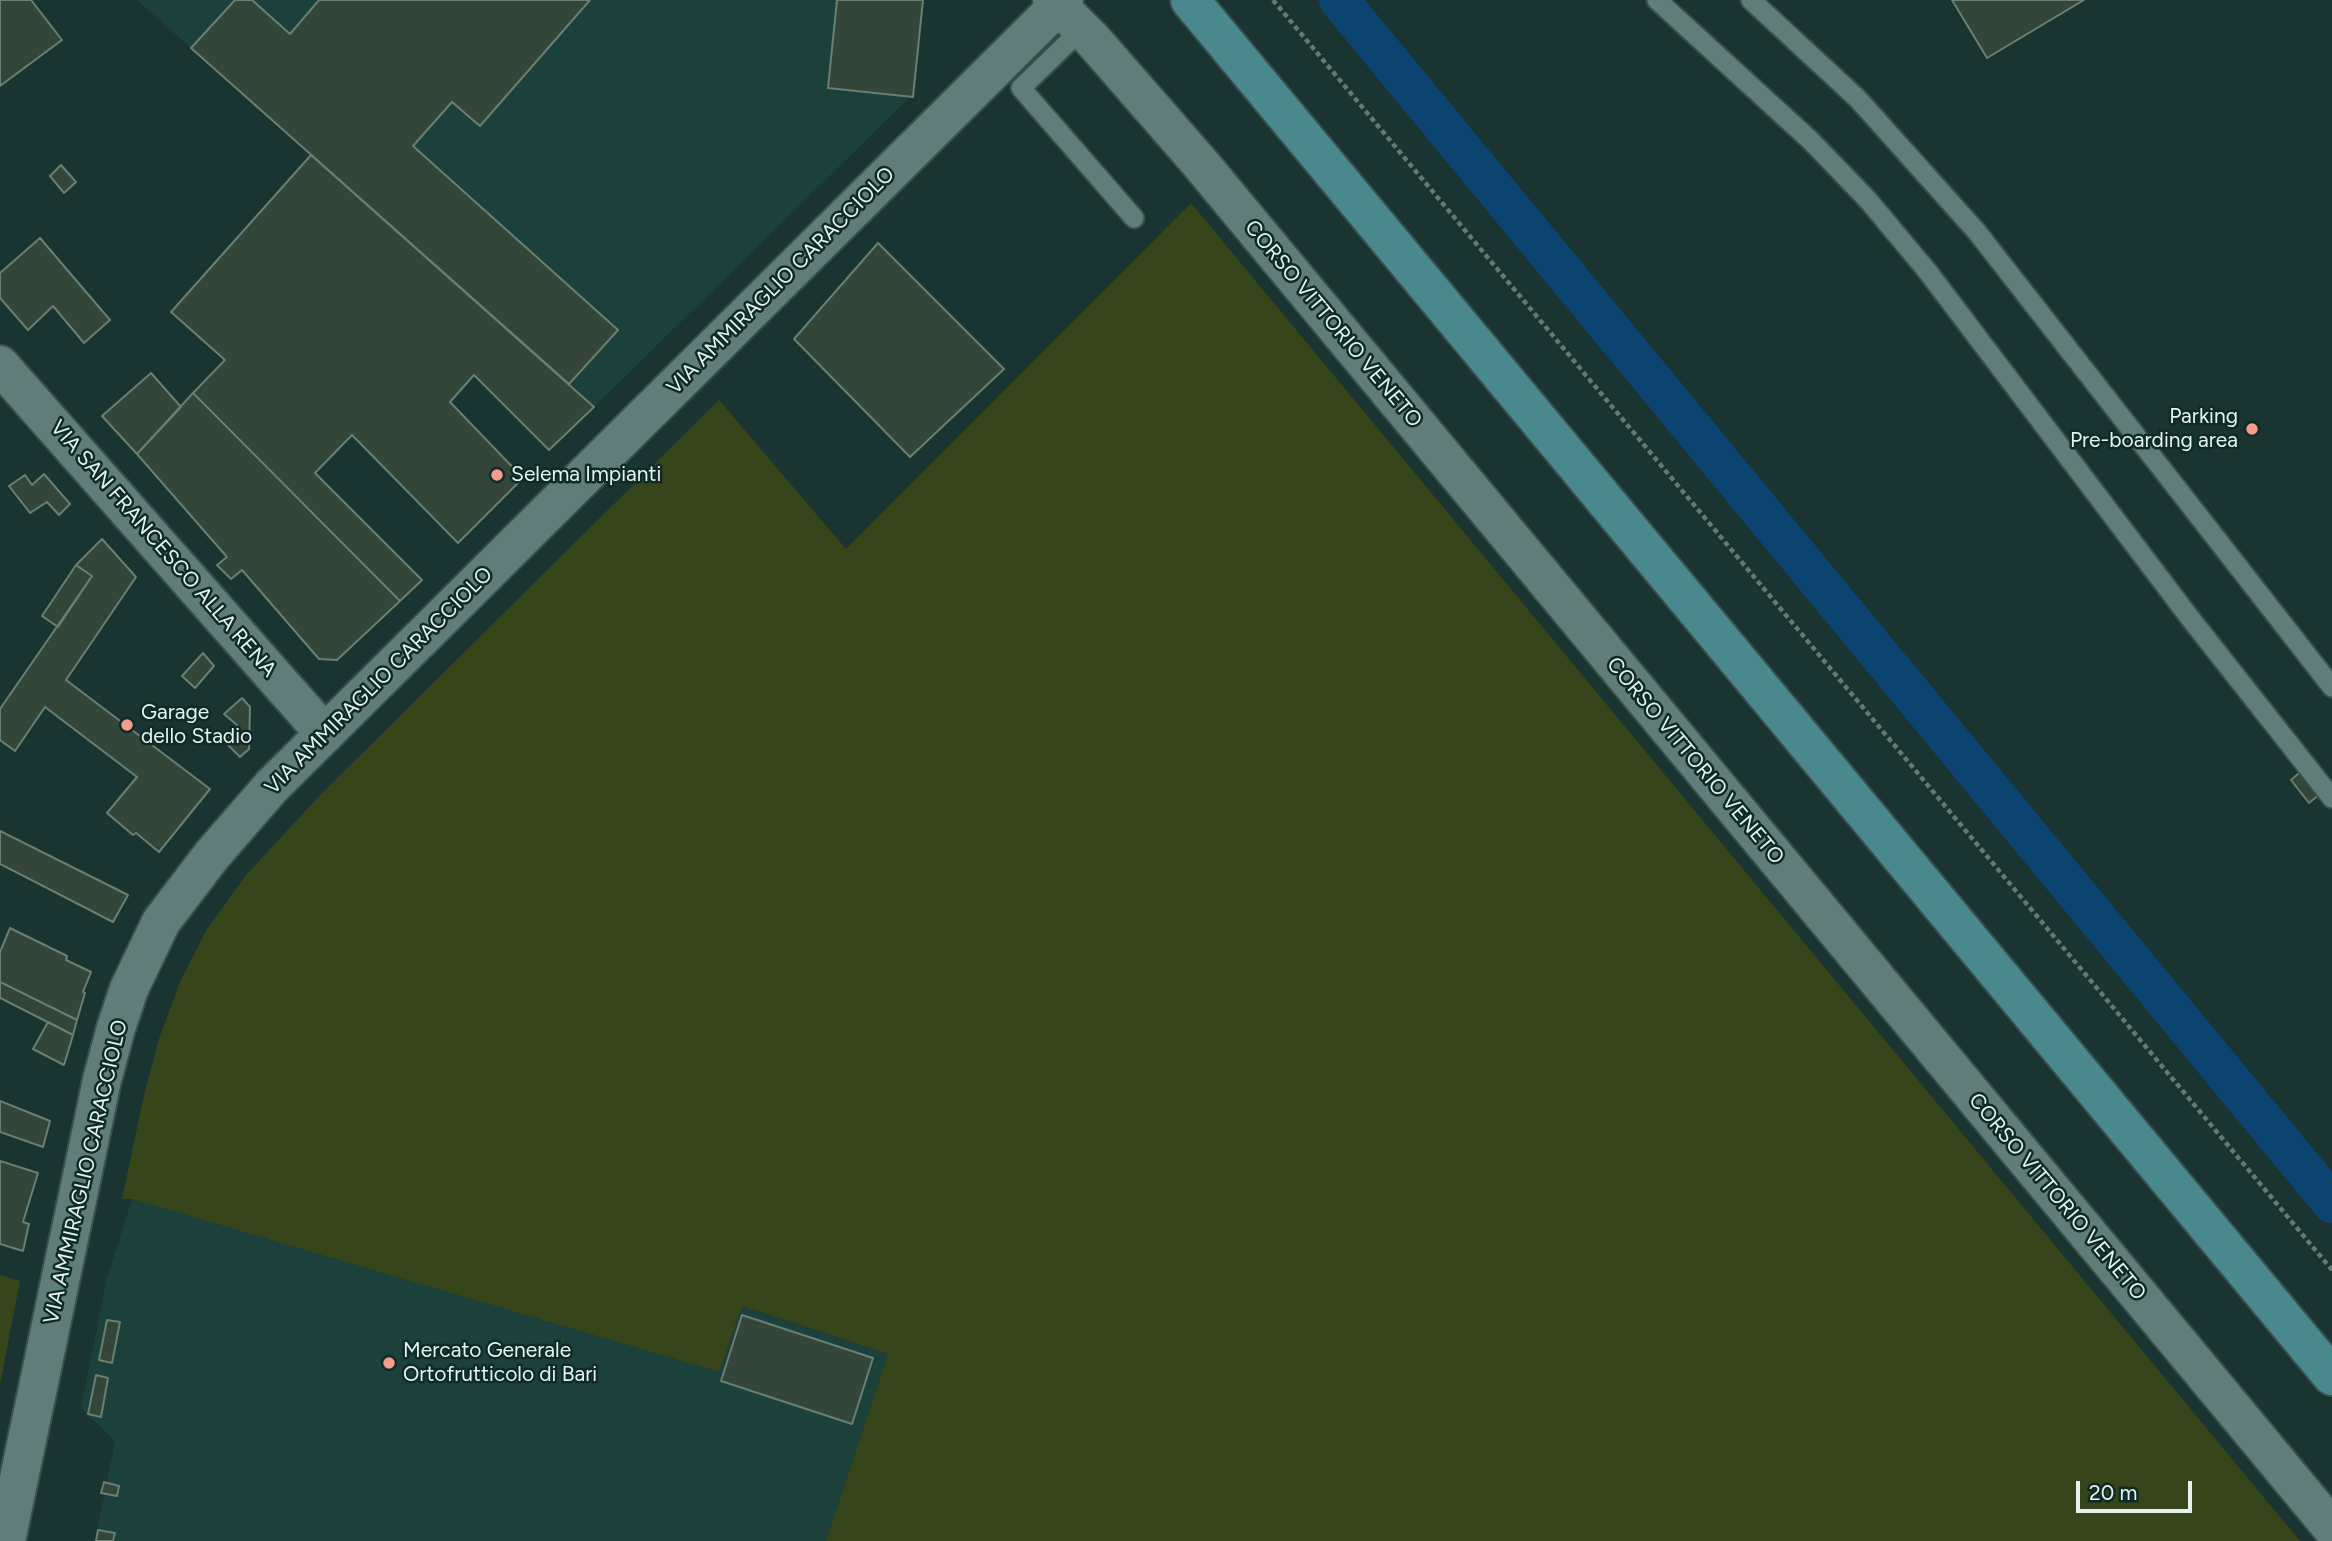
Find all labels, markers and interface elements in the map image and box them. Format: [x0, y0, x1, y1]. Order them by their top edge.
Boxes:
street label: VIA AMMIRAGLIO CARACCIOLO [662, 162, 900, 400]
street label: CORSO VITTORIO VENETO [1239, 215, 1427, 433]
place label: Parking Pre-boarding area [2070, 404, 2238, 454]
street label: VIA SAN FRANCESCO ALLA RENA [45, 416, 281, 682]
marker: Parking Pre-boarding area [2244, 421, 2260, 437]
place label: Selema Impianti [511, 462, 661, 488]
marker: Selema Impianti [489, 467, 505, 483]
street label: VIA AMMIRAGLIO CARACCIOLO [260, 562, 498, 800]
street label: CORSO VITTORIO VENETO [1601, 652, 1789, 870]
place label: Garage dello Stadio [141, 700, 252, 750]
marker: Garage dello Stadio [119, 717, 135, 733]
street label: VIA AMMIRAGLIO CARACCIOLO [39, 1017, 133, 1327]
street label: CORSO VITTORIO VENETO [1963, 1088, 2151, 1306]
place label: Mercato Generale Ortofrutticolo di Bari [403, 1338, 597, 1388]
marker: Mercato Generale Ortofrutticolo di Bari [381, 1355, 397, 1371]
scale bar [2080, 1468, 2196, 1512]
text: 20 m [2089, 1480, 2137, 1505]

